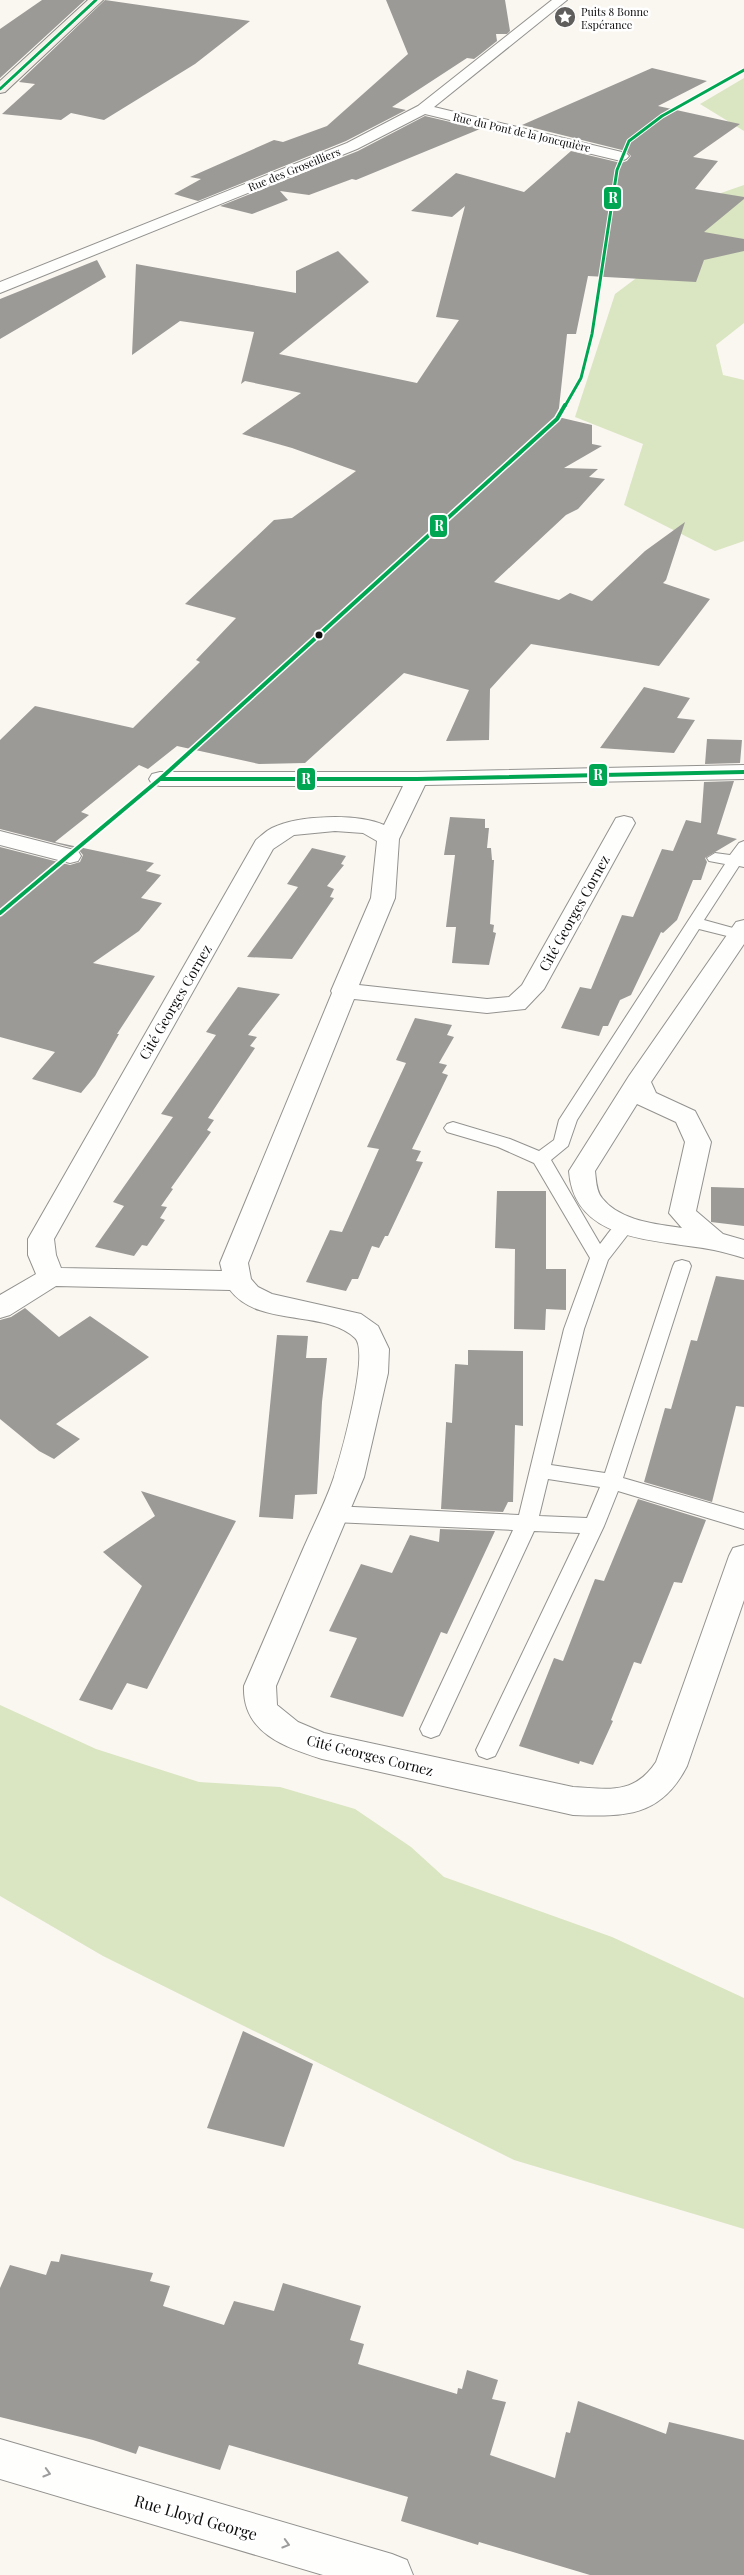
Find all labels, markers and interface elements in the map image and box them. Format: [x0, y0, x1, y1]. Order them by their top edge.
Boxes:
place label: Puits 8 Bonne Espérance [581, 4, 649, 32]
place icon: Puits 8 Bonne Espérance [553, 5, 577, 29]
street label: Rue du Pont de la Joncquière [451, 109, 593, 155]
street label: Rue des Groseilliers [246, 144, 343, 194]
line badge: R [603, 186, 622, 210]
text: R [608, 188, 618, 207]
line badge: R [429, 514, 448, 538]
text: R [434, 516, 444, 535]
unlabelled marker [314, 630, 324, 640]
line badge: R [588, 763, 608, 787]
text: R [593, 765, 603, 784]
line badge: R [296, 767, 316, 791]
text: R [301, 769, 311, 788]
street label: Cité Georges Cornez [534, 851, 614, 974]
street label: Cité Georges Cornez [134, 941, 216, 1063]
street label: Cité Georges Cornez [305, 1730, 436, 1780]
one-way arrow [42, 2467, 50, 2477]
street label: Rue Lloyd George [132, 2489, 260, 2545]
one-way arrow [282, 2538, 290, 2548]

